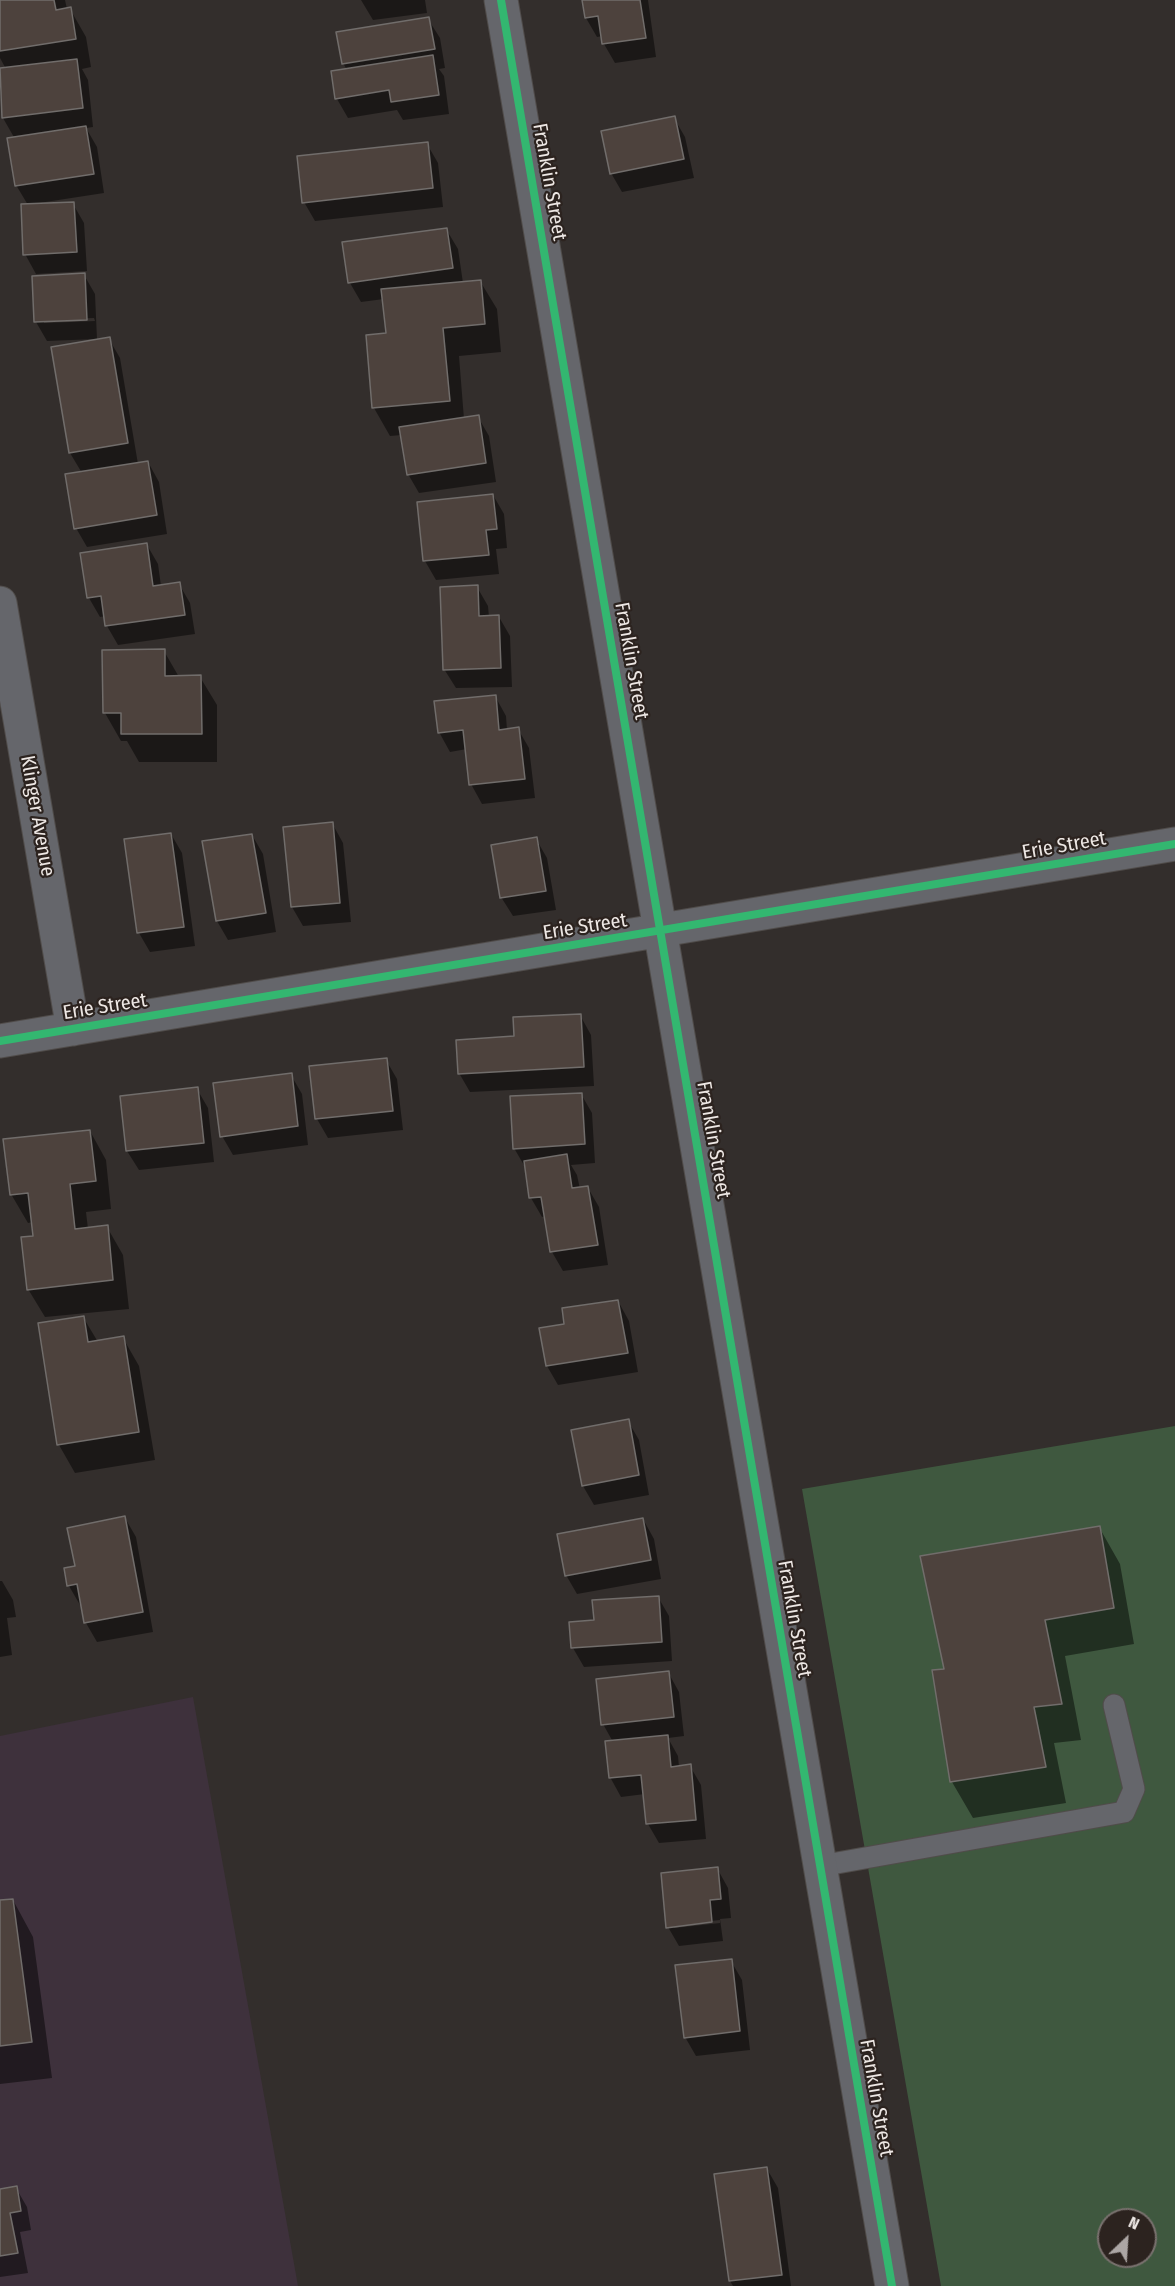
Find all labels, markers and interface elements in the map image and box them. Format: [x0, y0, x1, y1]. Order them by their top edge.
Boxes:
street label: Franklin Street [527, 121, 571, 243]
street label: Franklin Street [609, 600, 653, 722]
street label: Klinger Avenue [15, 754, 59, 878]
street label: Erie Street [1020, 827, 1108, 865]
street label: Erie Street [541, 909, 629, 945]
street label: Erie Street [61, 989, 149, 1025]
street label: Franklin Street [691, 1079, 735, 1201]
street label: Franklin Street [772, 1558, 816, 1680]
street label: Franklin Street [854, 2037, 898, 2159]
north arrow [1097, 2208, 1157, 2268]
text: N [1126, 2212, 1142, 2234]

